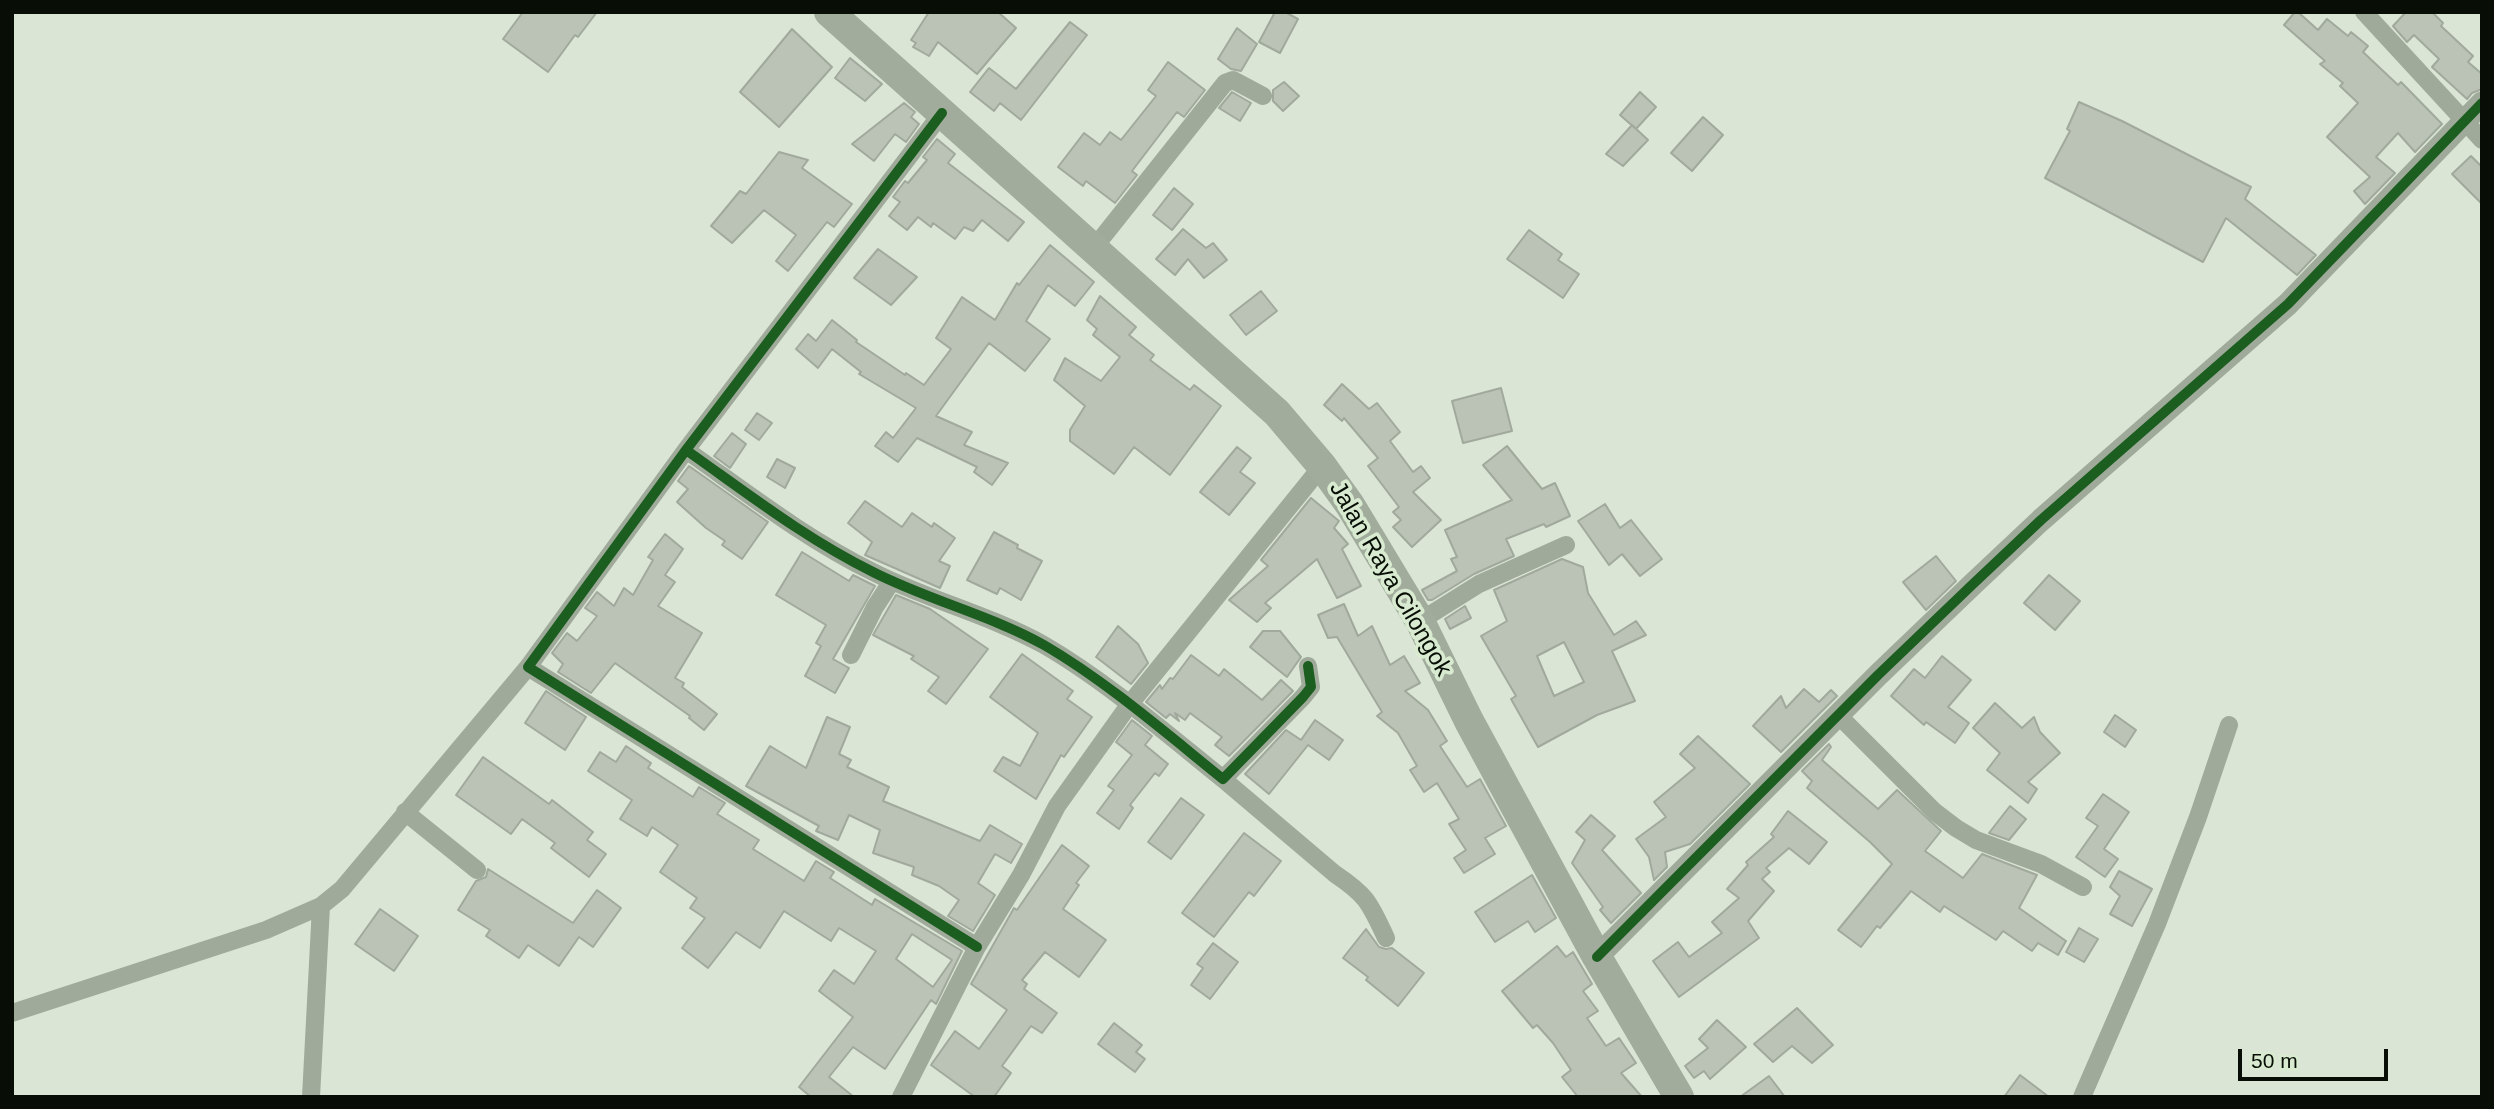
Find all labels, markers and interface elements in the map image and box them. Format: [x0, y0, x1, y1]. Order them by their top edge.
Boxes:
street label: Jalan Raya Cilongok [1322, 476, 1458, 682]
scale bar [2242, 1036, 2392, 1080]
text: 50 m [2251, 1049, 2298, 1072]

